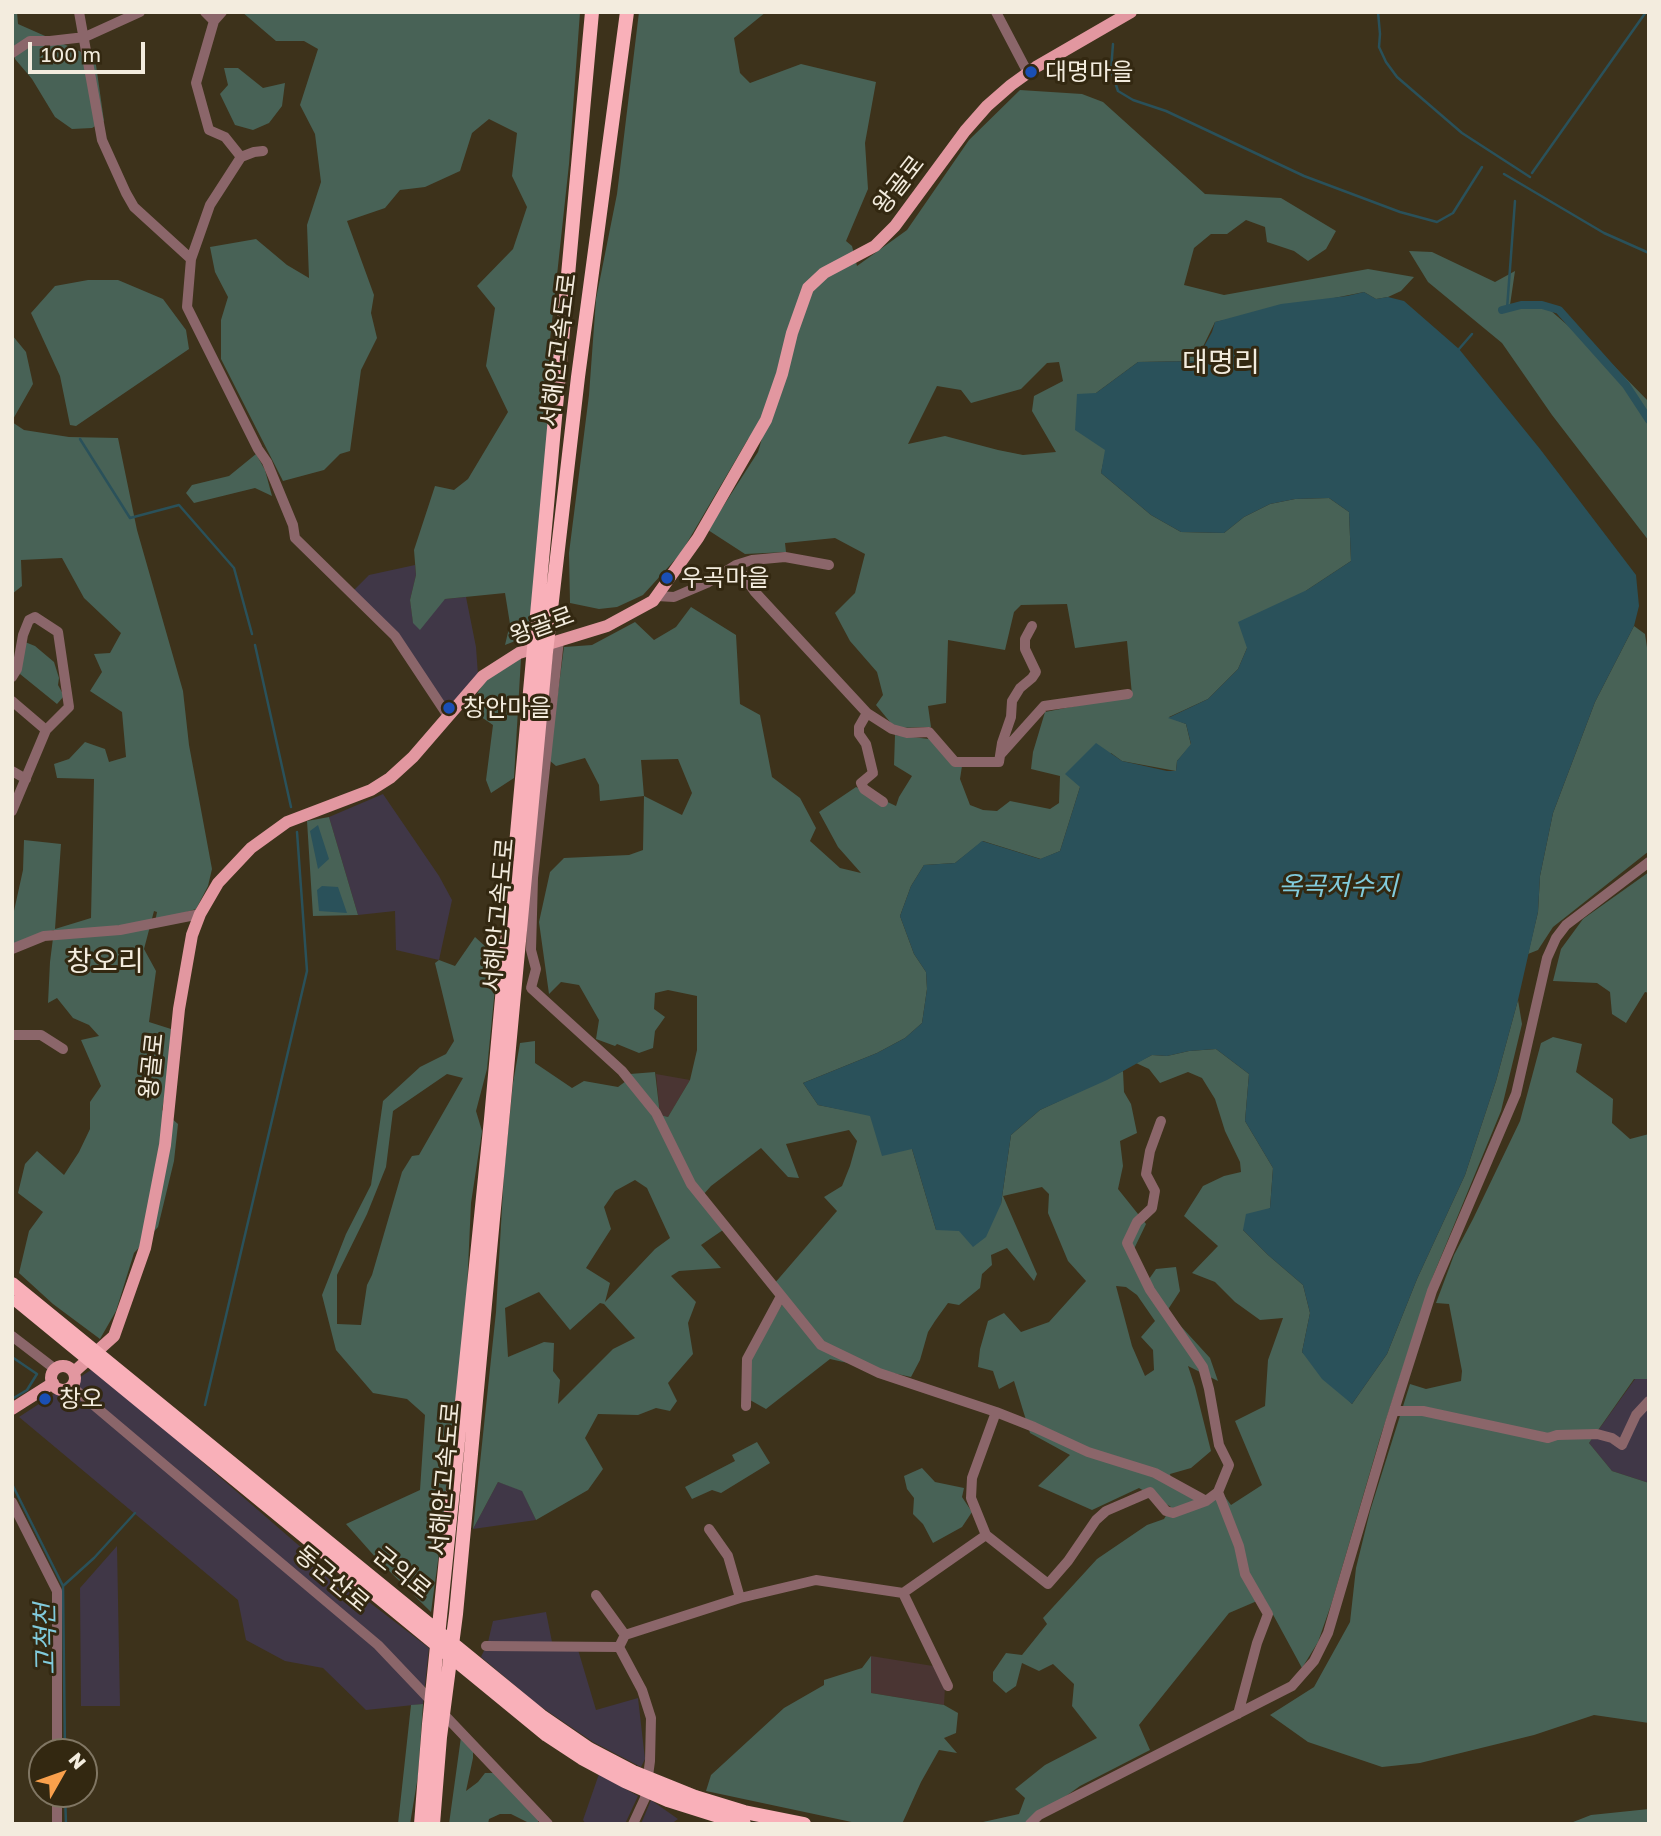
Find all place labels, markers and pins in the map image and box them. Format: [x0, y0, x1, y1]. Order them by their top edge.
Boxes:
place label: 대명마을 [1045, 58, 1133, 86]
marker: 대명마을 [1023, 64, 1039, 80]
place label: 우곡마을 [681, 564, 769, 592]
marker: 우곡마을 [659, 570, 675, 586]
place label: 창안마을 [463, 694, 551, 722]
marker: 창안마을 [441, 700, 457, 716]
place label: 창오 [59, 1385, 103, 1413]
marker: 창오 [37, 1391, 53, 1407]

